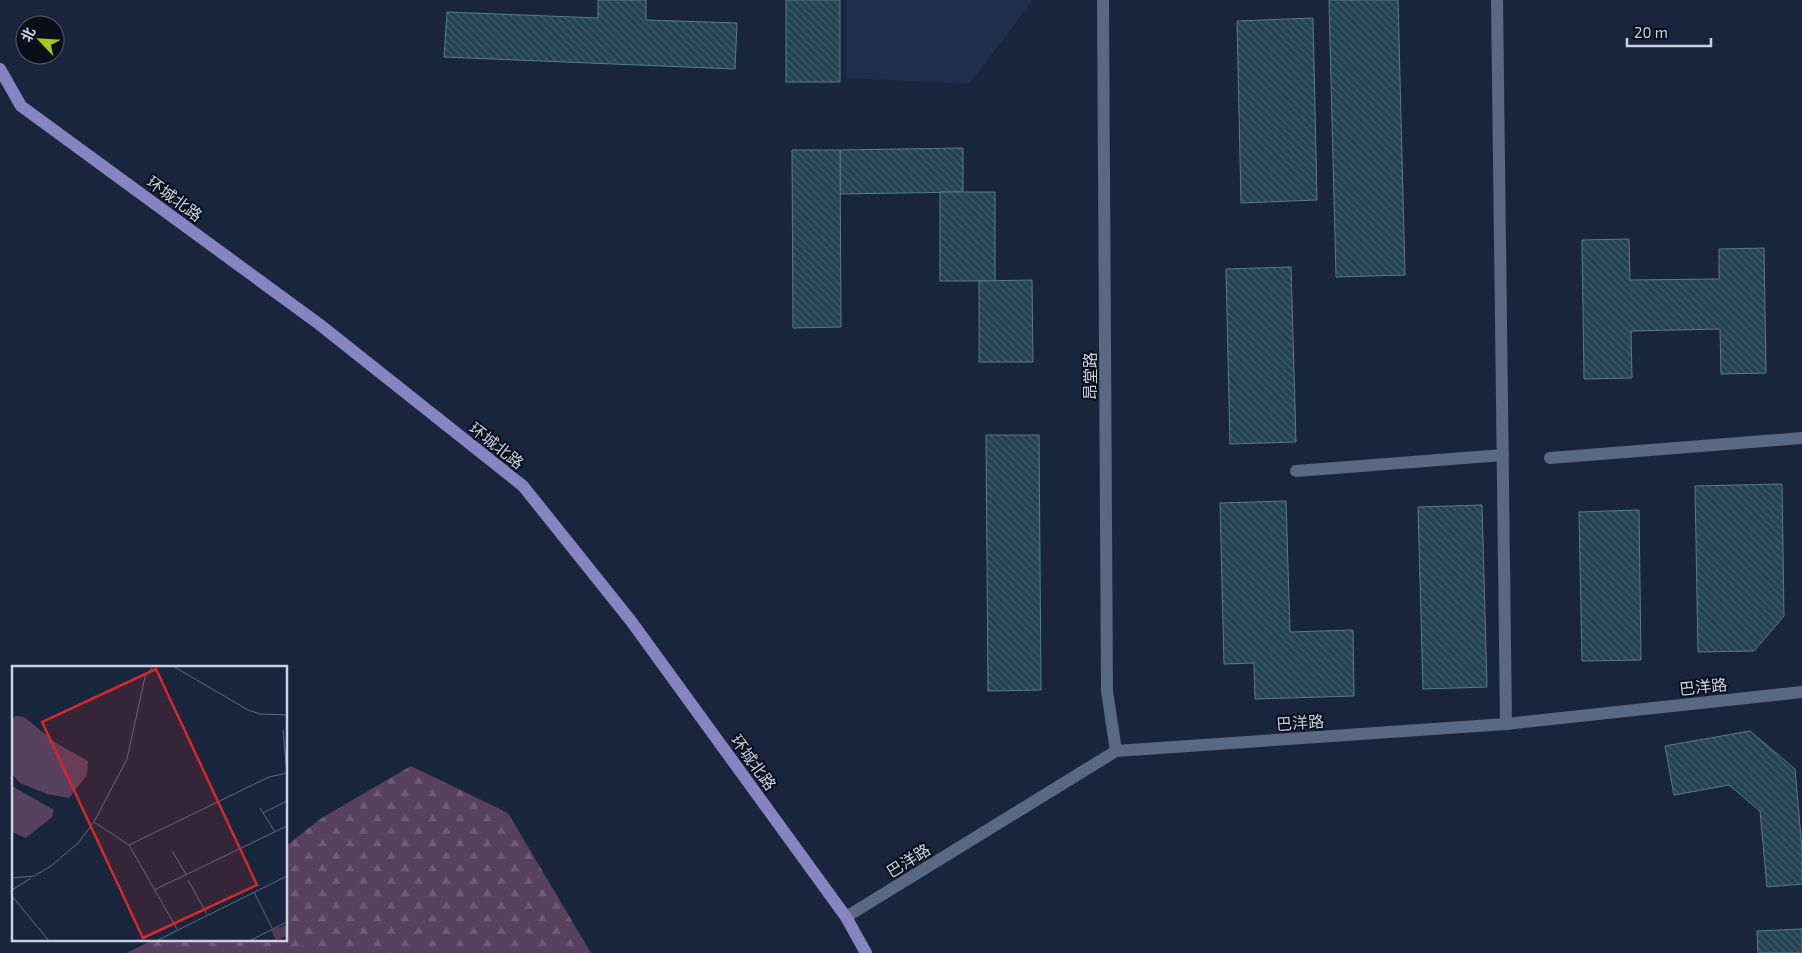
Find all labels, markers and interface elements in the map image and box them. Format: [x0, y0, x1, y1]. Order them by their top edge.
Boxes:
north arrow [15, 15, 65, 65]
scale bar [1627, 15, 1711, 47]
text: 20 m [1634, 23, 1668, 41]
text: 北 [17, 24, 38, 44]
street label: 环城北路 [144, 172, 206, 224]
street label: 昂堂路 [1080, 352, 1099, 400]
street label: 环城北路 [466, 418, 528, 472]
inset map [12, 666, 288, 940]
street label: 巴洋路 [1678, 674, 1728, 698]
street label: 巴洋路 [1275, 711, 1325, 733]
street label: 环城北路 [728, 731, 780, 793]
street label: 巴洋路 [883, 839, 933, 881]

